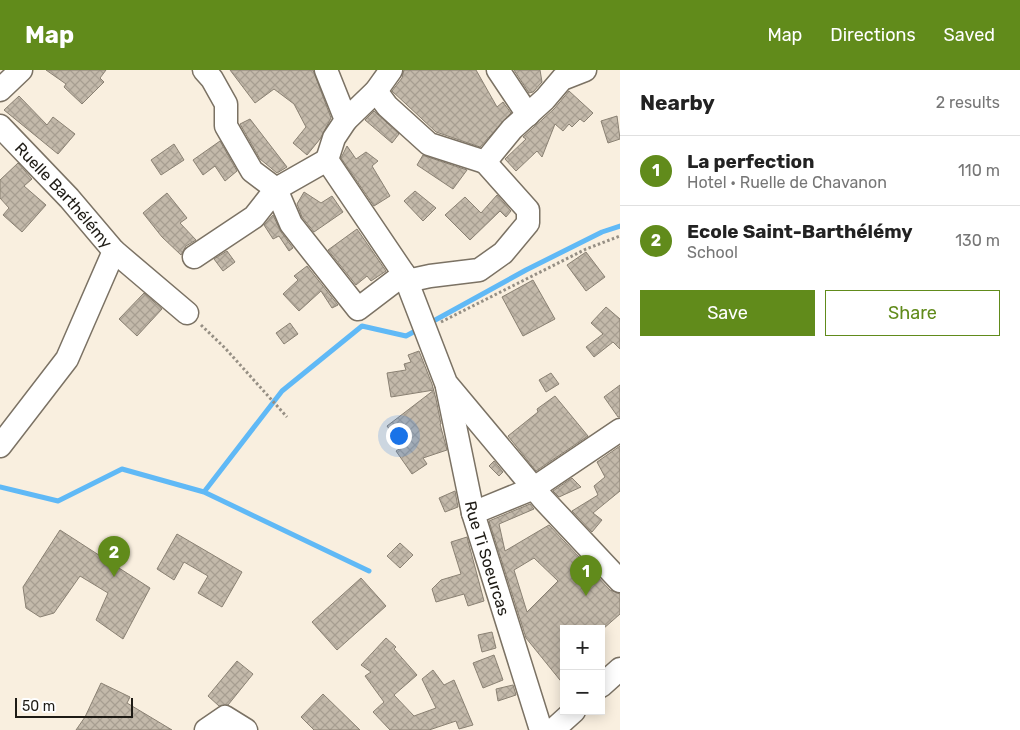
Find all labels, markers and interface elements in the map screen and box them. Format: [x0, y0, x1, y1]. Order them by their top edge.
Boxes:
text: Map [25, 21, 74, 49]
text: Map [767, 24, 802, 46]
text: Directions [830, 24, 916, 46]
text: Saved [944, 24, 995, 46]
text: Nearby [640, 90, 715, 115]
text: 2 results [936, 93, 1000, 112]
street label: Ruelle Barthélémy [11, 138, 117, 252]
text: La perfection [687, 150, 814, 173]
text: 1 [652, 161, 660, 180]
text: 110 m [958, 161, 1000, 180]
text: Hotel · Ruelle de Chavanon [687, 173, 887, 192]
text: Ecole Saint-Barthélémy [687, 220, 913, 243]
text: 2 [651, 231, 661, 250]
text: 130 m [955, 231, 1000, 250]
text: School [687, 243, 738, 262]
button: Save [640, 290, 815, 336]
button: Share [825, 290, 1000, 336]
your location [386, 423, 412, 449]
street label: Rue Ti Soeurcas [461, 499, 514, 618]
pin: 2 [98, 536, 130, 577]
pin: 1 [570, 555, 602, 596]
map controls [560, 625, 605, 715]
button: + [560, 625, 605, 670]
button: − [560, 670, 605, 715]
scale bar [15, 695, 132, 718]
text: 50 m [22, 698, 55, 715]

